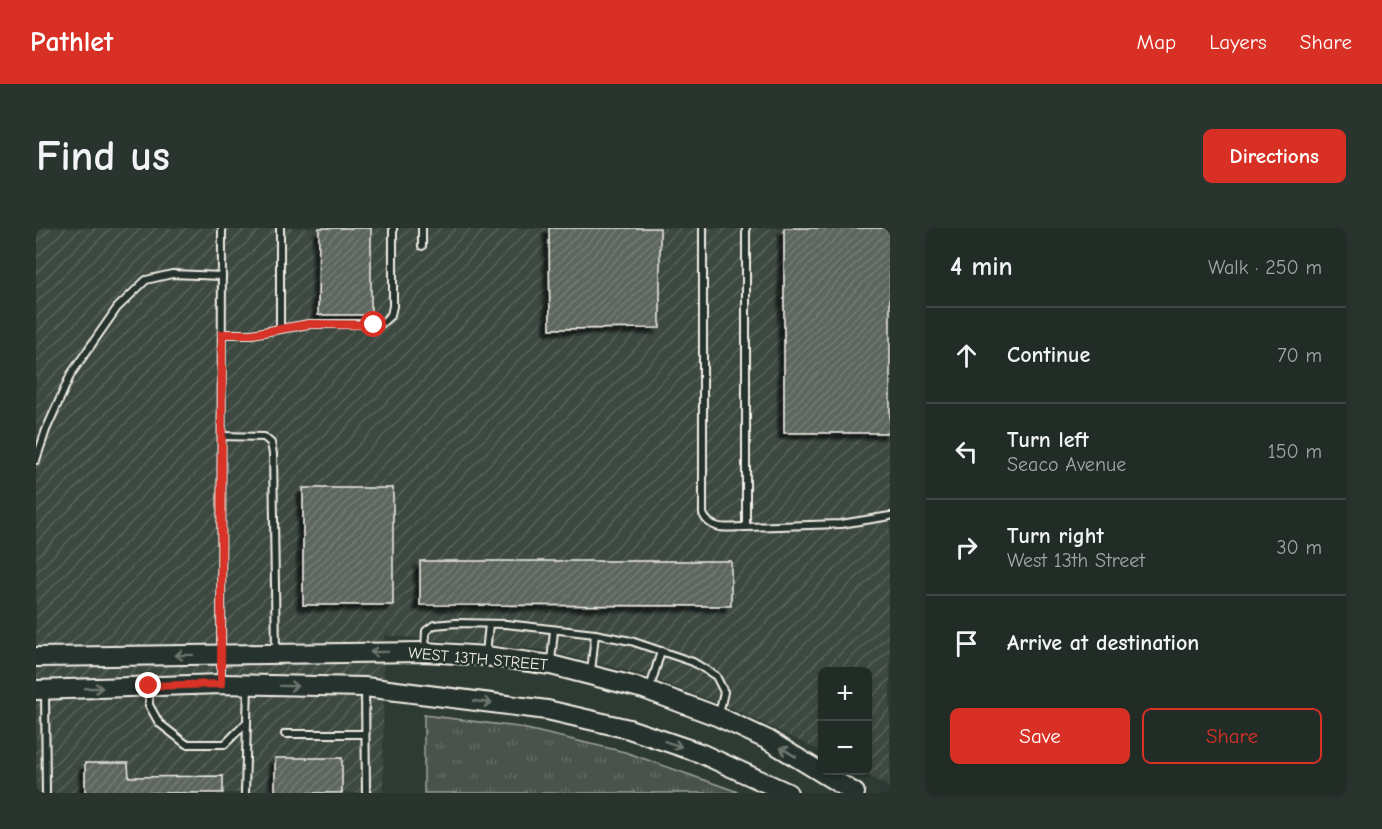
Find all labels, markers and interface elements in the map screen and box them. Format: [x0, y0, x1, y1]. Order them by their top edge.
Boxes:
text: Pathlet [30, 26, 113, 58]
text: Map [1137, 30, 1176, 54]
text: Layers [1209, 30, 1267, 54]
text: Share [1300, 30, 1352, 54]
button: Directions [1203, 129, 1346, 183]
text: Find us [36, 132, 170, 181]
text: 4 min [950, 252, 1013, 282]
text: Walk · 250 m [1208, 256, 1322, 279]
route start [360, 311, 386, 337]
icon: ahead [950, 339, 983, 372]
text: Continue [1007, 342, 1090, 368]
text: 70 m [1277, 344, 1322, 367]
text: Turn left [1007, 427, 1089, 453]
icon: left [950, 435, 983, 468]
text: 150 m [1268, 440, 1322, 463]
text: Seaco Avenue [1007, 453, 1126, 476]
text: Turn right [1007, 523, 1104, 549]
icon: right [950, 531, 983, 564]
text: 30 m [1276, 536, 1322, 559]
text: West 13th Street [1007, 549, 1145, 572]
icon: arrive [950, 627, 983, 660]
text: Arrive at destination [1007, 630, 1199, 656]
street label: WEST 13TH STREET [407, 644, 549, 674]
one-way arrow [369, 646, 389, 658]
one-way arrow [174, 649, 194, 660]
map controls [818, 667, 872, 775]
button: + [818, 667, 872, 721]
route end [135, 672, 161, 698]
one-way arrow [279, 680, 299, 691]
one-way arrow [84, 682, 104, 694]
one-way arrow [473, 697, 493, 708]
button: Save [950, 708, 1130, 764]
button: Share [1142, 708, 1322, 764]
button: − [818, 721, 872, 775]
one-way arrow [663, 739, 682, 750]
one-way arrow [780, 745, 797, 757]

